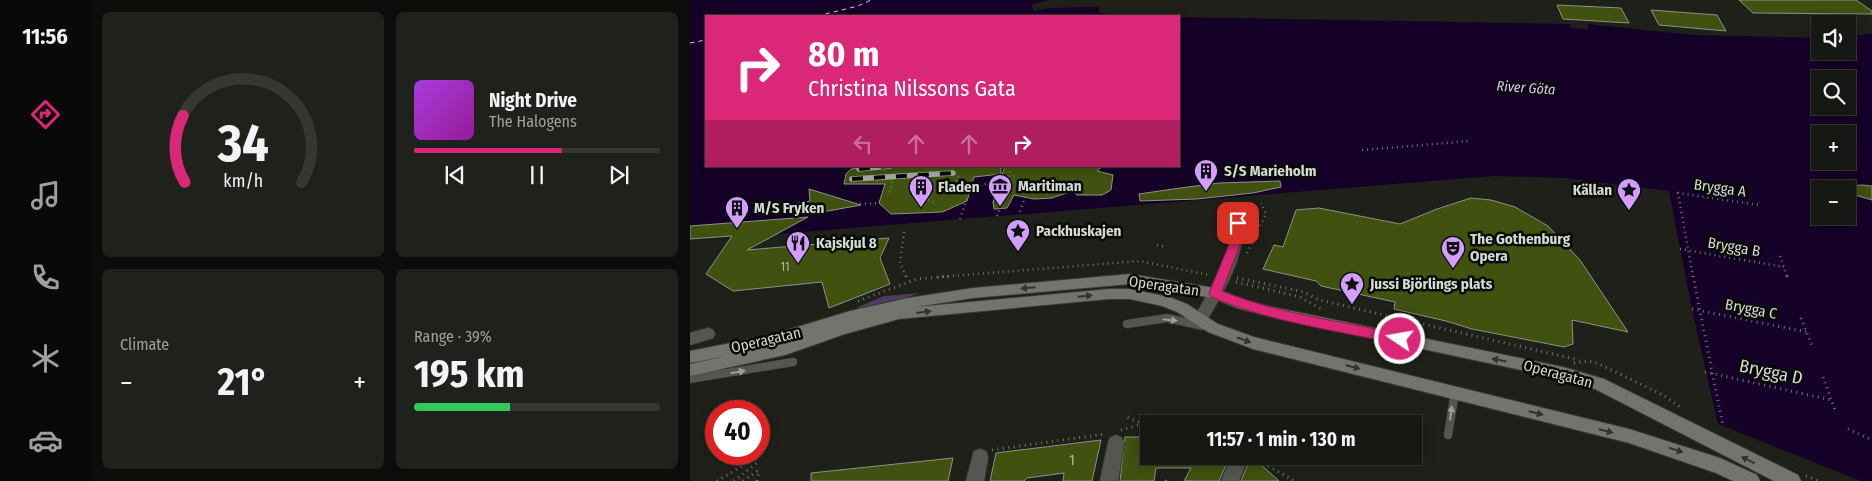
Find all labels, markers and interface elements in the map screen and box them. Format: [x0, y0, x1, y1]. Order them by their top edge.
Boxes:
map controls [1811, 15, 1856, 225]
button: sound [1811, 15, 1856, 60]
text: 11:56 [22, 23, 68, 50]
text: 80 m [808, 33, 880, 75]
icon: right [725, 35, 790, 100]
button: search [1811, 70, 1856, 115]
text: Christina Nilssons Gata [808, 75, 1016, 102]
water label: River Göta [1496, 77, 1556, 99]
text: Night Drive [489, 89, 577, 112]
icon: directions [28, 97, 63, 132]
text: 34 [216, 112, 269, 175]
text: The Halogens [489, 112, 577, 131]
button: + [1811, 125, 1856, 170]
icon: left [849, 130, 877, 158]
icon: ahead [902, 130, 930, 158]
icon: ahead [955, 130, 983, 158]
icon: right [1008, 130, 1036, 158]
building icon: S/S Marieholm [1193, 158, 1219, 192]
icon: previous [441, 161, 469, 189]
icon: pause [523, 161, 551, 189]
icon: next [605, 161, 633, 189]
place label: S/S Marieholm [1224, 162, 1316, 180]
text: km/h [223, 170, 263, 192]
museum icon: Maritiman [987, 173, 1013, 207]
building icon: Fladen [908, 174, 934, 208]
street label: Brygga A [1693, 175, 1747, 201]
place label: Maritiman [1018, 177, 1082, 195]
place icon: Källan [1616, 177, 1642, 211]
icon: music [28, 178, 63, 213]
place label: Fladen [938, 178, 980, 196]
button: − [1811, 180, 1856, 225]
place label: Källan [1573, 181, 1612, 199]
building icon: M/S Fryken [724, 195, 750, 229]
place label: M/S Fryken [754, 199, 824, 217]
pin [1217, 202, 1259, 244]
icon: arrive [1224, 209, 1252, 237]
place icon: Packhuskajen [1005, 218, 1031, 252]
place label: Packhuskajen [1036, 222, 1122, 240]
restaurant icon: Kajskjul 8 [785, 230, 811, 264]
place label: The Gothenburg Opera [1470, 230, 1571, 265]
place label: Kajskjul 8 [816, 234, 877, 252]
street label: Brygga B [1706, 234, 1762, 260]
theatre icon: The Gothenburg Opera [1440, 235, 1466, 269]
icon: phone [28, 260, 63, 295]
house number: 11 [780, 260, 790, 274]
place icon: Jussi Björlings plats [1339, 271, 1365, 305]
street label: Operagatan [1128, 272, 1200, 300]
place label: Jussi Björlings plats [1369, 275, 1493, 293]
one-way arrow [1020, 284, 1036, 292]
one-way arrow [1078, 292, 1094, 300]
street label: Brygga C [1724, 295, 1779, 323]
one-way arrow [916, 308, 932, 316]
position arrow [1373, 312, 1425, 364]
one-way arrow [1163, 316, 1179, 324]
street label: Operagatan [729, 323, 803, 357]
text: Range · 39% [414, 327, 492, 346]
text: Climate [120, 335, 169, 354]
one-way arrow [1237, 336, 1252, 344]
icon: climate [28, 341, 63, 376]
text: 195 km [414, 351, 525, 397]
one-way arrow [1490, 355, 1506, 363]
street label: Brygga D [1737, 355, 1805, 389]
street label: Operagatan [1521, 356, 1595, 392]
text: 21° [218, 359, 268, 405]
one-way arrow [1346, 363, 1361, 371]
text: − [120, 366, 133, 399]
text: + [353, 366, 366, 399]
one-way arrow [731, 367, 747, 375]
speed limit sign: 40 [705, 400, 770, 465]
one-way arrow [1447, 405, 1455, 421]
one-way arrow [1528, 409, 1543, 417]
icon: car [28, 423, 63, 458]
one-way arrow [1599, 427, 1614, 435]
text: 11:57 · 1 min · 130 m [1207, 428, 1355, 451]
one-way arrow [1669, 447, 1684, 455]
house number: 1 [1069, 451, 1075, 469]
one-way arrow [1741, 456, 1755, 464]

